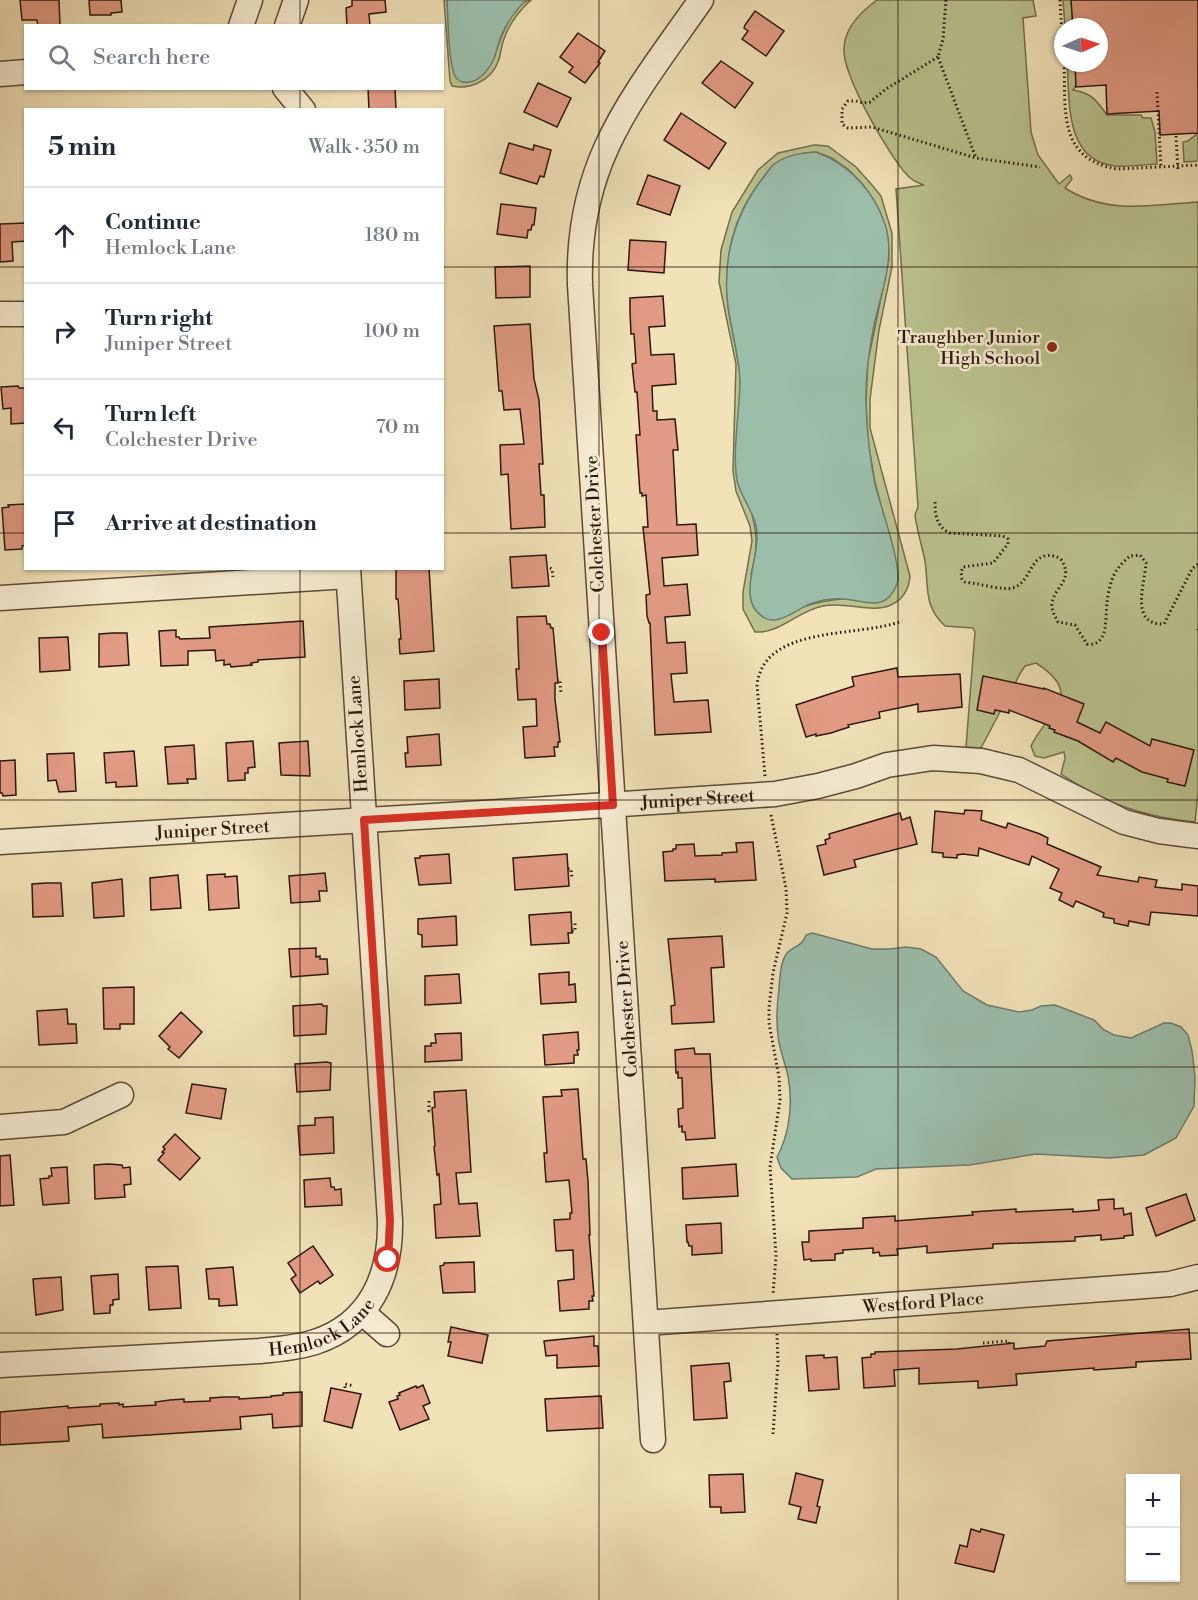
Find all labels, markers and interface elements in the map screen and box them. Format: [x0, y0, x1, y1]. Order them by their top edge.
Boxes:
north arrow [1054, 18, 1108, 72]
search box [24, 24, 444, 90]
icon: search [45, 41, 78, 74]
text: Search here [93, 44, 210, 71]
text: 5 min [48, 131, 116, 163]
text: Walk · 350 m [308, 135, 420, 160]
text: Continue [105, 209, 201, 236]
icon: ahead [48, 219, 81, 252]
text: 180 m [365, 223, 420, 248]
text: Hemlock Lane [105, 236, 236, 261]
text: Turn right [105, 305, 213, 332]
icon: right [48, 315, 81, 348]
text: 100 m [364, 319, 420, 344]
place label: Traughber Junior High School [898, 326, 1041, 370]
text: Juniper Street [105, 332, 232, 357]
marker: Traughber Junior High School [1045, 340, 1059, 354]
text: Turn left [105, 401, 196, 428]
icon: left [48, 411, 81, 444]
text: 70 m [376, 415, 420, 440]
text: Colchester Drive [105, 428, 257, 453]
street label: Colchester Drive [580, 455, 610, 593]
icon: arrive [48, 507, 81, 540]
text: Arrive at destination [105, 510, 317, 537]
route end [588, 619, 614, 645]
street label: Hemlock Lane [342, 674, 374, 794]
street label: Juniper Street [639, 784, 756, 814]
street label: Juniper Street [154, 814, 271, 844]
street label: Colchester Drive [611, 940, 643, 1078]
route start [374, 1246, 400, 1272]
street label: Westford Place [861, 1286, 985, 1318]
street label: Hemlock Lane [267, 1294, 380, 1362]
map controls [1126, 1474, 1180, 1582]
button: + [1126, 1474, 1180, 1528]
button: − [1126, 1528, 1180, 1582]

